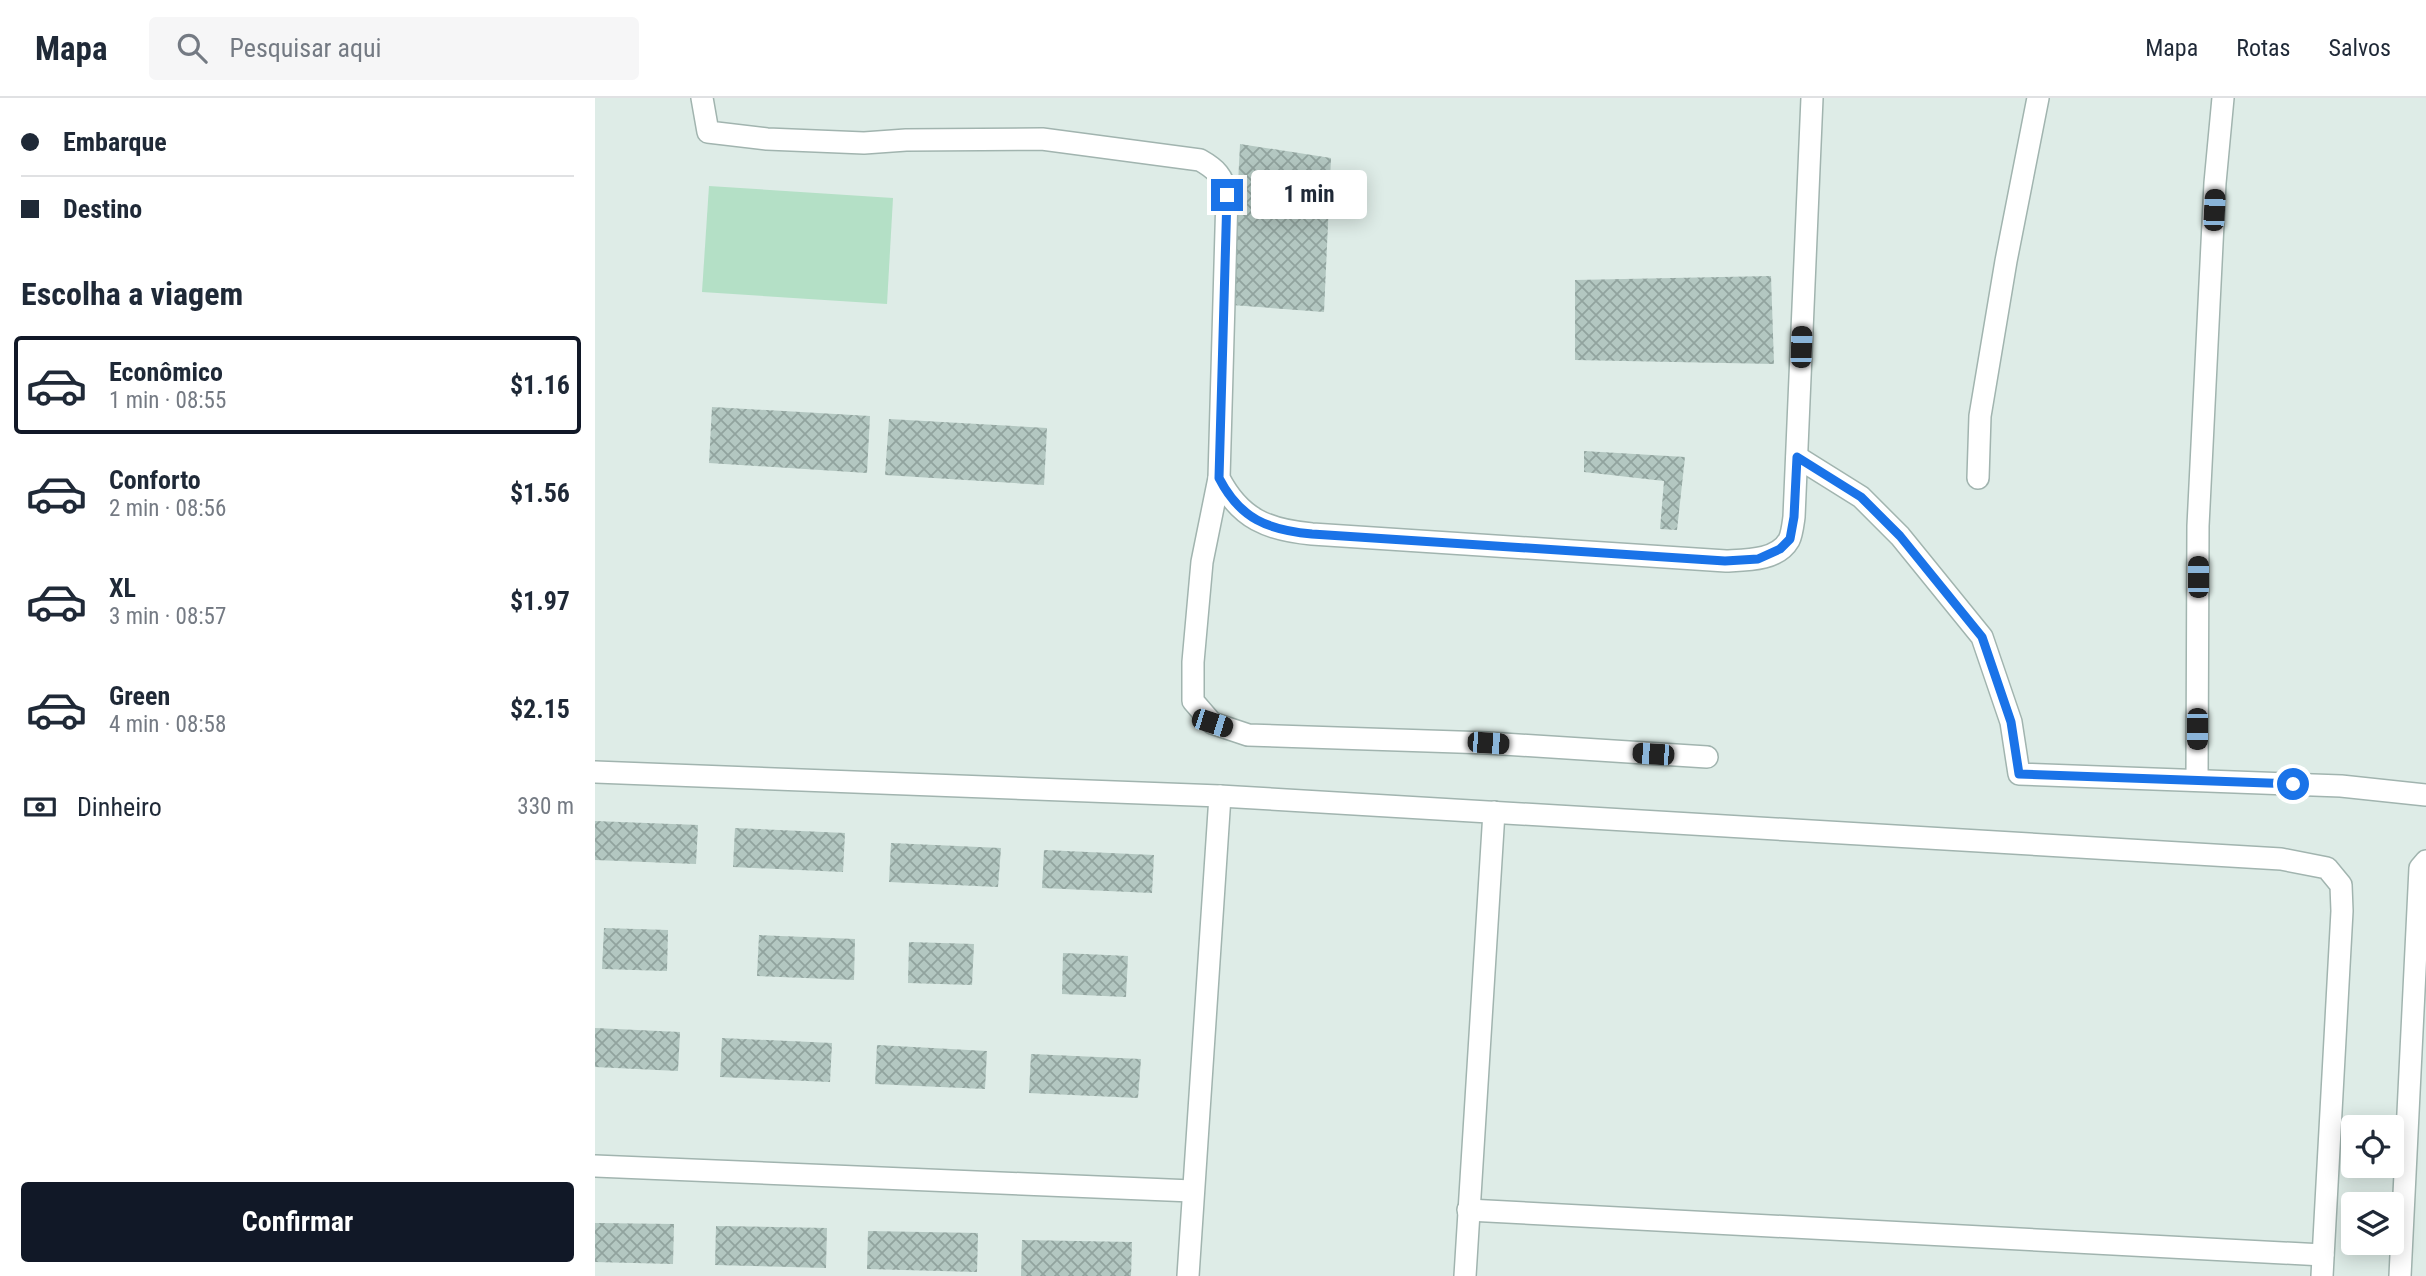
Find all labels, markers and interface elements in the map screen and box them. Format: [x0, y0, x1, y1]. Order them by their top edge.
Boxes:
search box [149, 17, 639, 80]
text: Mapa [35, 29, 107, 68]
icon: search [173, 29, 211, 67]
text: Pesquisar aqui [229, 33, 382, 63]
text: Mapa [2145, 34, 2198, 62]
text: Rotas [2236, 34, 2290, 62]
text: Salvos [2328, 34, 2391, 62]
text: Embarque [63, 127, 167, 157]
callout: 1 min [1251, 170, 1367, 220]
route end [1211, 179, 1243, 211]
text: 1 min [1283, 181, 1335, 208]
car [2203, 188, 2226, 232]
text: Destino [63, 194, 142, 224]
text: Escolha a viagem [21, 275, 243, 313]
car [1790, 326, 1813, 368]
icon: car [25, 354, 88, 417]
text: Econômico [109, 357, 223, 387]
text: $1.16 [510, 370, 570, 400]
text: 1 min · 08:55 [109, 387, 226, 414]
icon: car [25, 462, 88, 525]
text: Conforto [109, 465, 201, 495]
text: $1.56 [510, 478, 570, 508]
text: 2 min · 08:56 [109, 495, 226, 522]
car [2188, 556, 2209, 598]
icon: car [25, 570, 88, 633]
text: XL [109, 573, 136, 603]
text: $1.97 [510, 586, 570, 616]
text: 3 min · 08:57 [109, 603, 226, 630]
icon: car [25, 678, 88, 741]
text: Green [109, 681, 170, 711]
text: $2.15 [510, 694, 570, 724]
car [1189, 707, 1236, 739]
car [2187, 708, 2208, 750]
text: 4 min · 08:58 [109, 711, 226, 738]
car [1467, 731, 1510, 755]
car [1632, 742, 1675, 766]
route start [2277, 768, 2309, 800]
icon: cash [21, 788, 59, 826]
text: Dinheiro [77, 792, 162, 822]
text: 330 m [517, 793, 574, 820]
map controls [2341, 1115, 2404, 1255]
button: locate [2341, 1115, 2404, 1178]
button: Confirmar [21, 1182, 574, 1262]
button: layers [2341, 1192, 2404, 1255]

